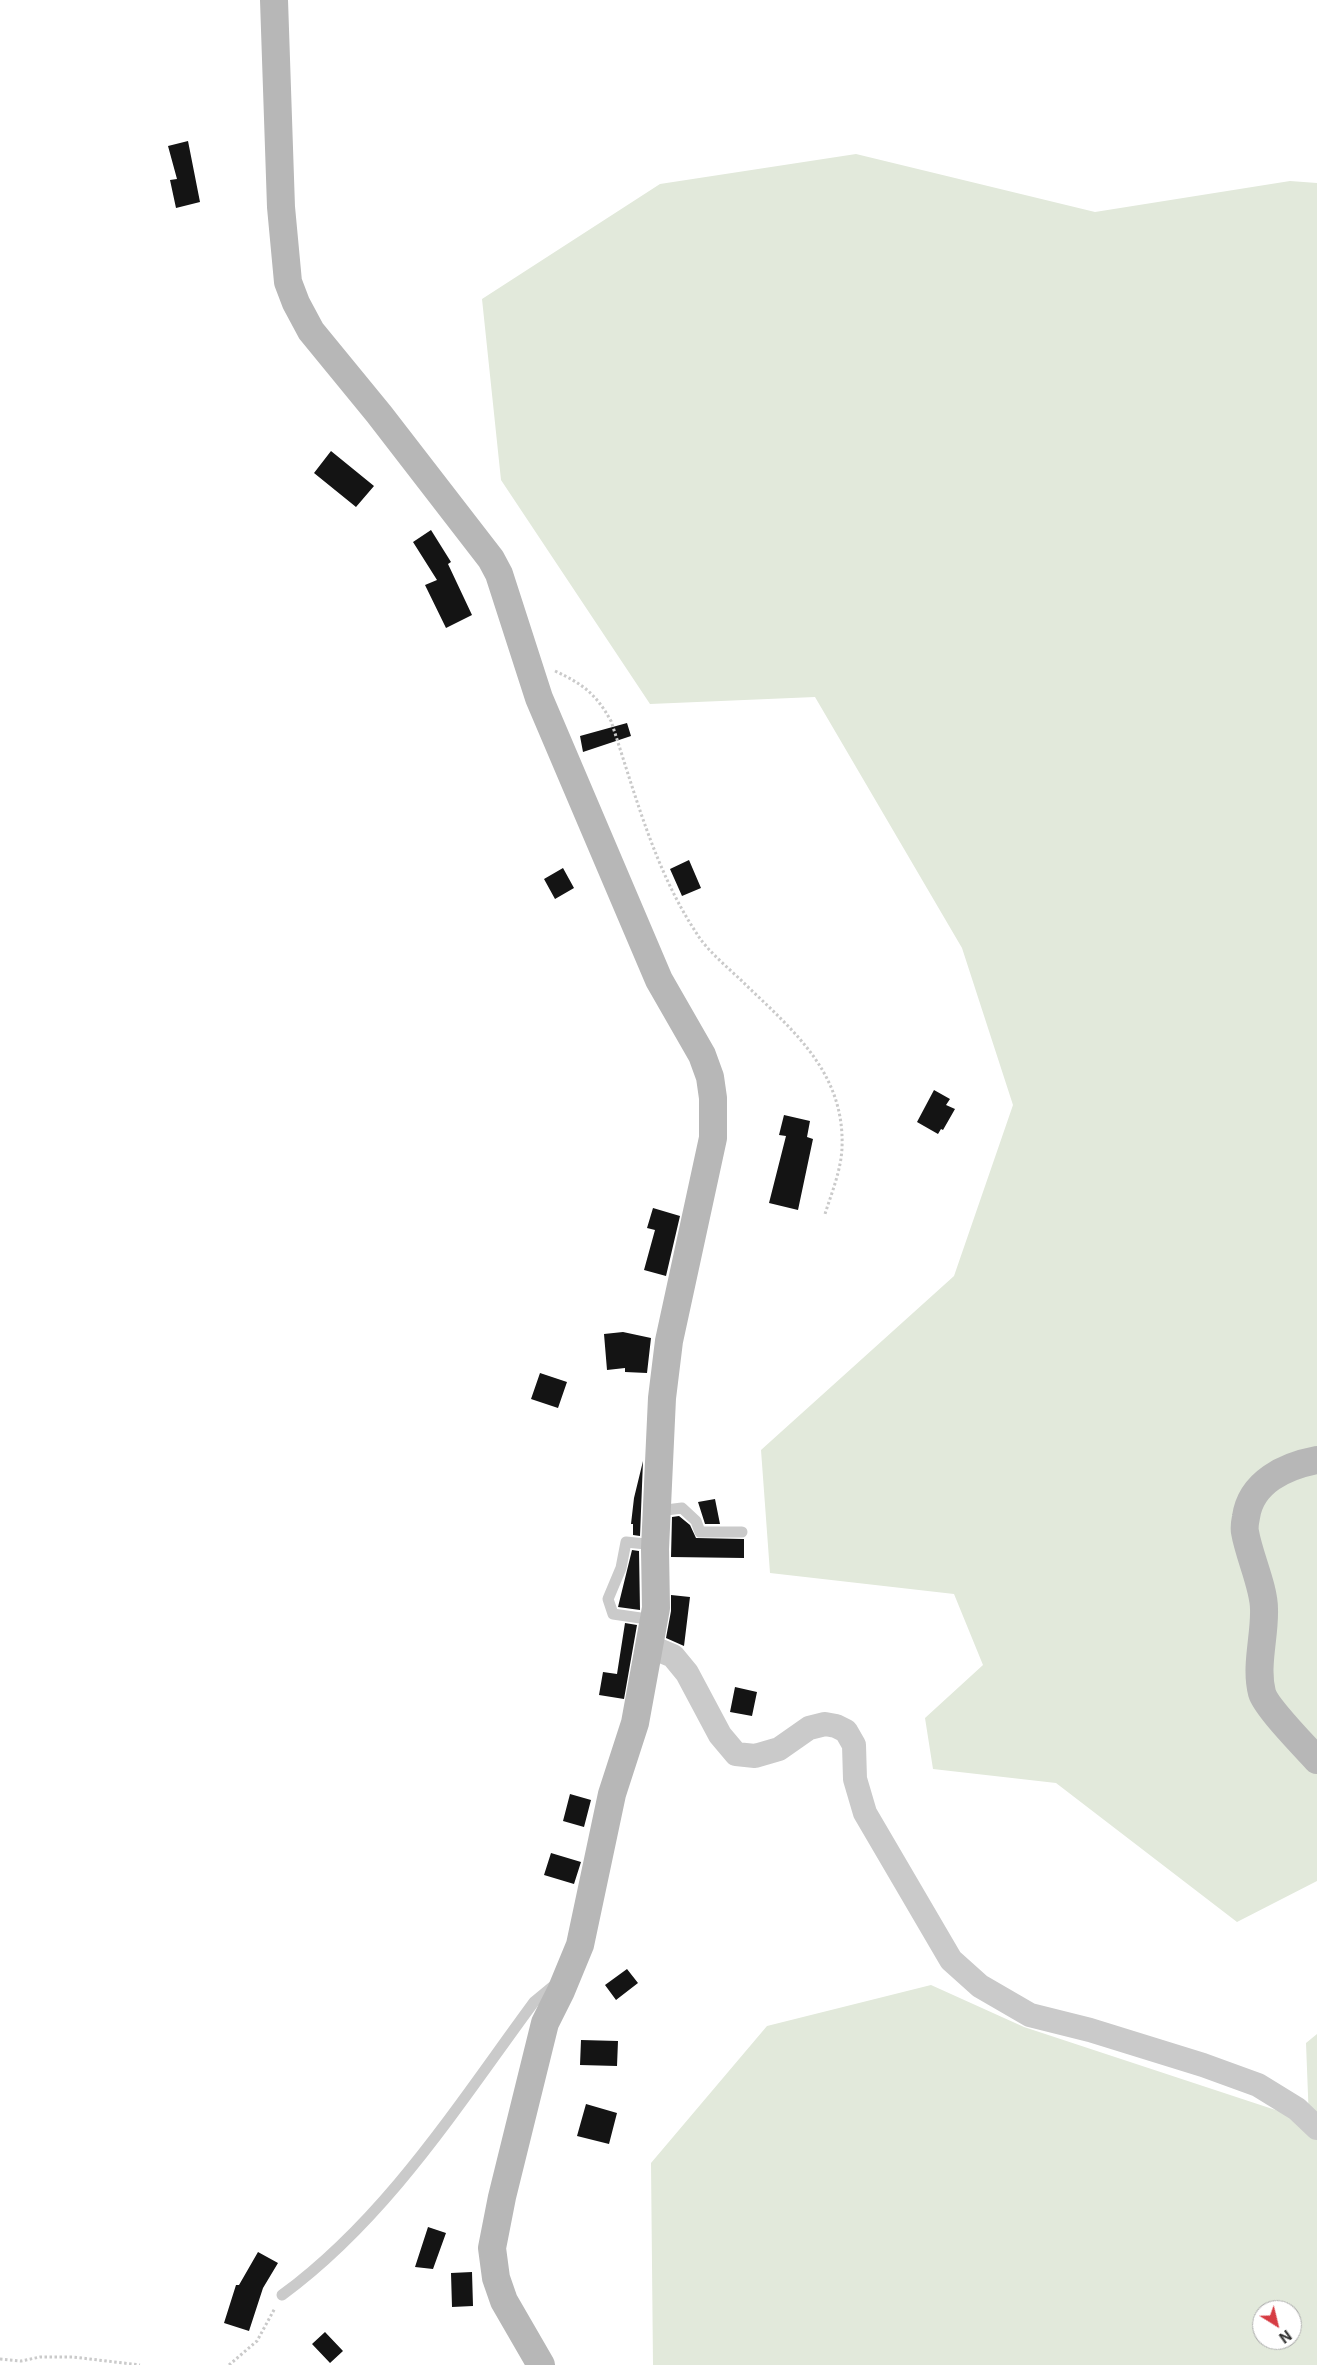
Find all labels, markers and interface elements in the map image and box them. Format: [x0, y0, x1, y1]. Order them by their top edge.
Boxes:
north arrow [1252, 2300, 1302, 2350]
text: N [1276, 2327, 1295, 2347]

